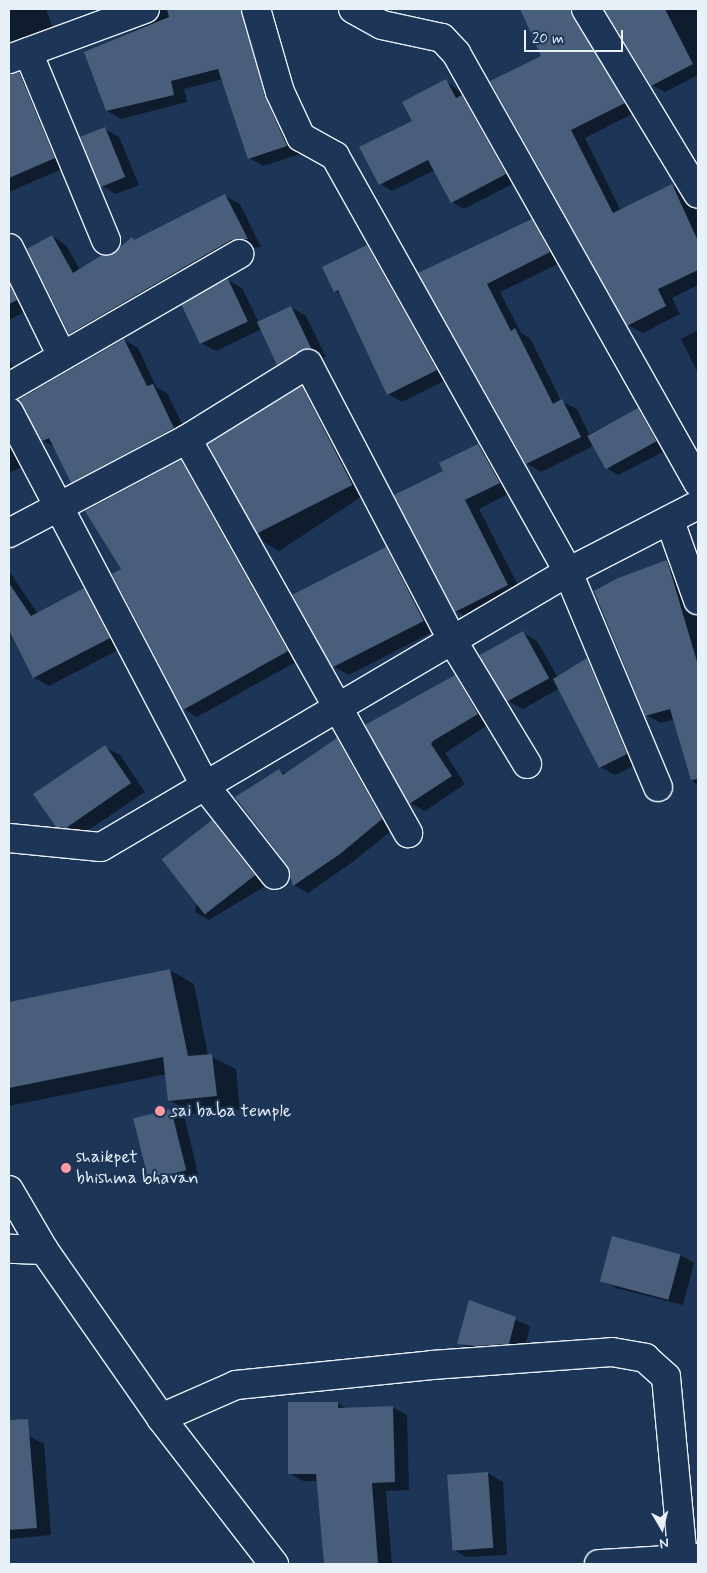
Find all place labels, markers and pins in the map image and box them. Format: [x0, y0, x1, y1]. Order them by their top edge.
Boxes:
place label: sai baba temple [170, 1100, 295, 1122]
marker: sai baba temple [154, 1105, 166, 1117]
place label: shaikpet bhishma bhavan [76, 1147, 195, 1190]
marker: shaikpet bhishma bhavan [60, 1162, 72, 1174]

